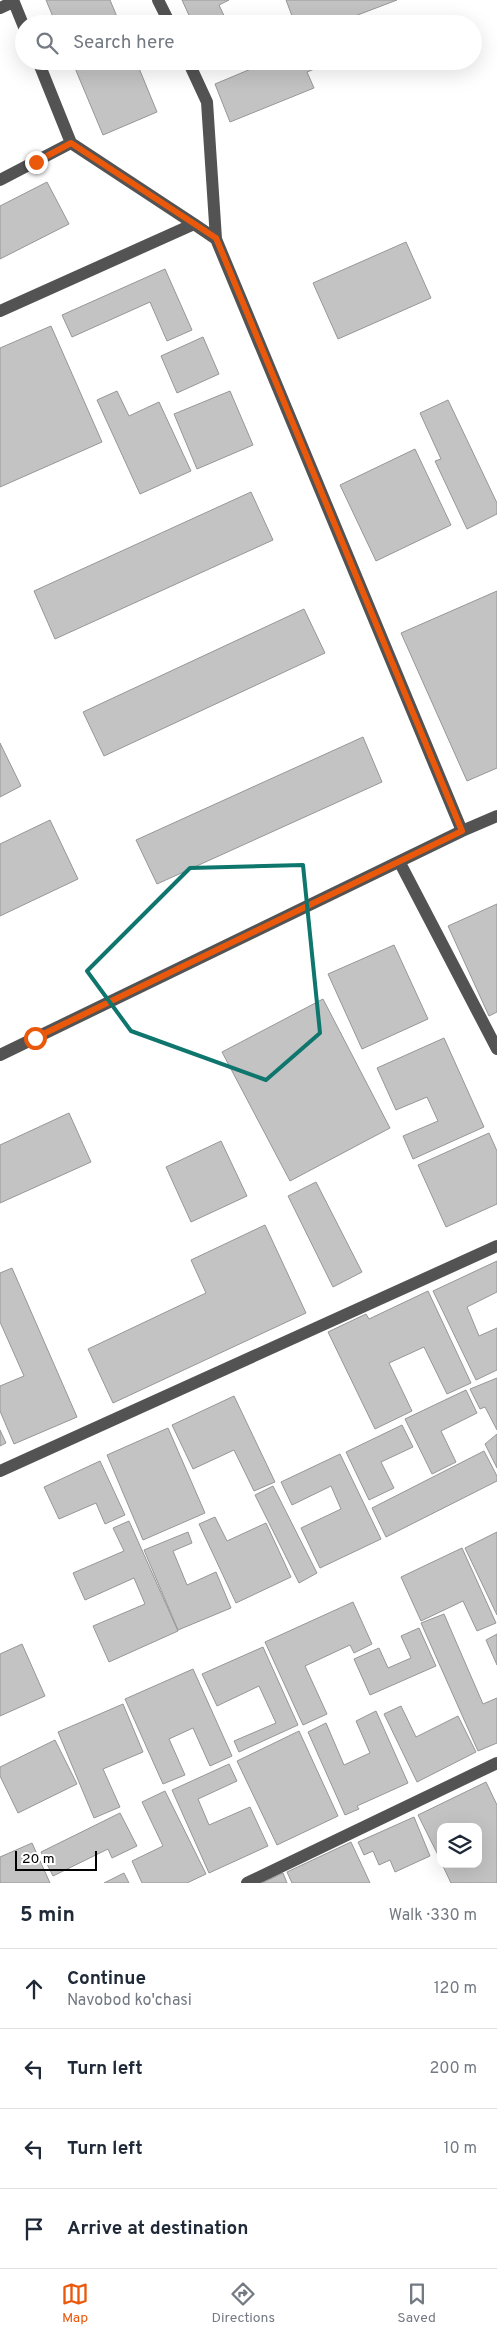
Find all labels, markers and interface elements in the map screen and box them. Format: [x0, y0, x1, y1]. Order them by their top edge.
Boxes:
search box [15, 15, 482, 70]
icon: search [33, 29, 61, 57]
text: Search here [73, 31, 175, 55]
route end [25, 151, 48, 174]
route start [24, 1027, 47, 1050]
map controls [437, 1823, 482, 1868]
button: layers [437, 1823, 482, 1868]
scale bar [15, 1848, 98, 1871]
text: 20 m [22, 1851, 55, 1868]
text: 5 min [20, 1902, 75, 1929]
text: Walk · 330 m [389, 1906, 477, 1926]
text: Continue [67, 1967, 146, 1991]
icon: ahead [20, 1975, 48, 2003]
text: 120 m [434, 1979, 477, 1999]
text: Navobod ko'chasi [67, 1991, 192, 2011]
icon: left [20, 2055, 48, 2083]
text: Turn left [67, 2057, 143, 2081]
text: 200 m [429, 2059, 477, 2079]
icon: left [20, 2135, 48, 2163]
text: Turn left [67, 2137, 143, 2161]
text: 10 m [443, 2139, 477, 2159]
icon: arrive [20, 2215, 48, 2243]
text: Arrive at destination [67, 2217, 248, 2241]
tab: Map [61, 2280, 89, 2327]
tab: Directions [211, 2280, 275, 2327]
tab: Saved [397, 2280, 436, 2327]

